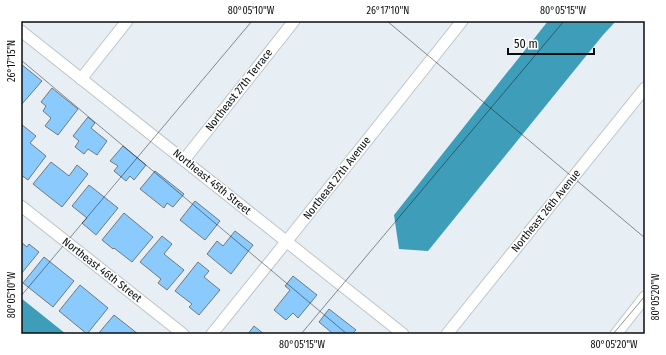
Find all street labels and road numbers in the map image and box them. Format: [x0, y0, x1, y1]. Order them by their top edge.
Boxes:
street label: Northeast 27th Terrace [203, 46, 275, 134]
street label: Northeast 27th Avenue [301, 134, 373, 222]
street label: Northeast 45th Street [170, 147, 254, 218]
street label: Northeast 26th Avenue [509, 167, 583, 255]
street label: Northeast 46th Street [60, 235, 145, 305]

